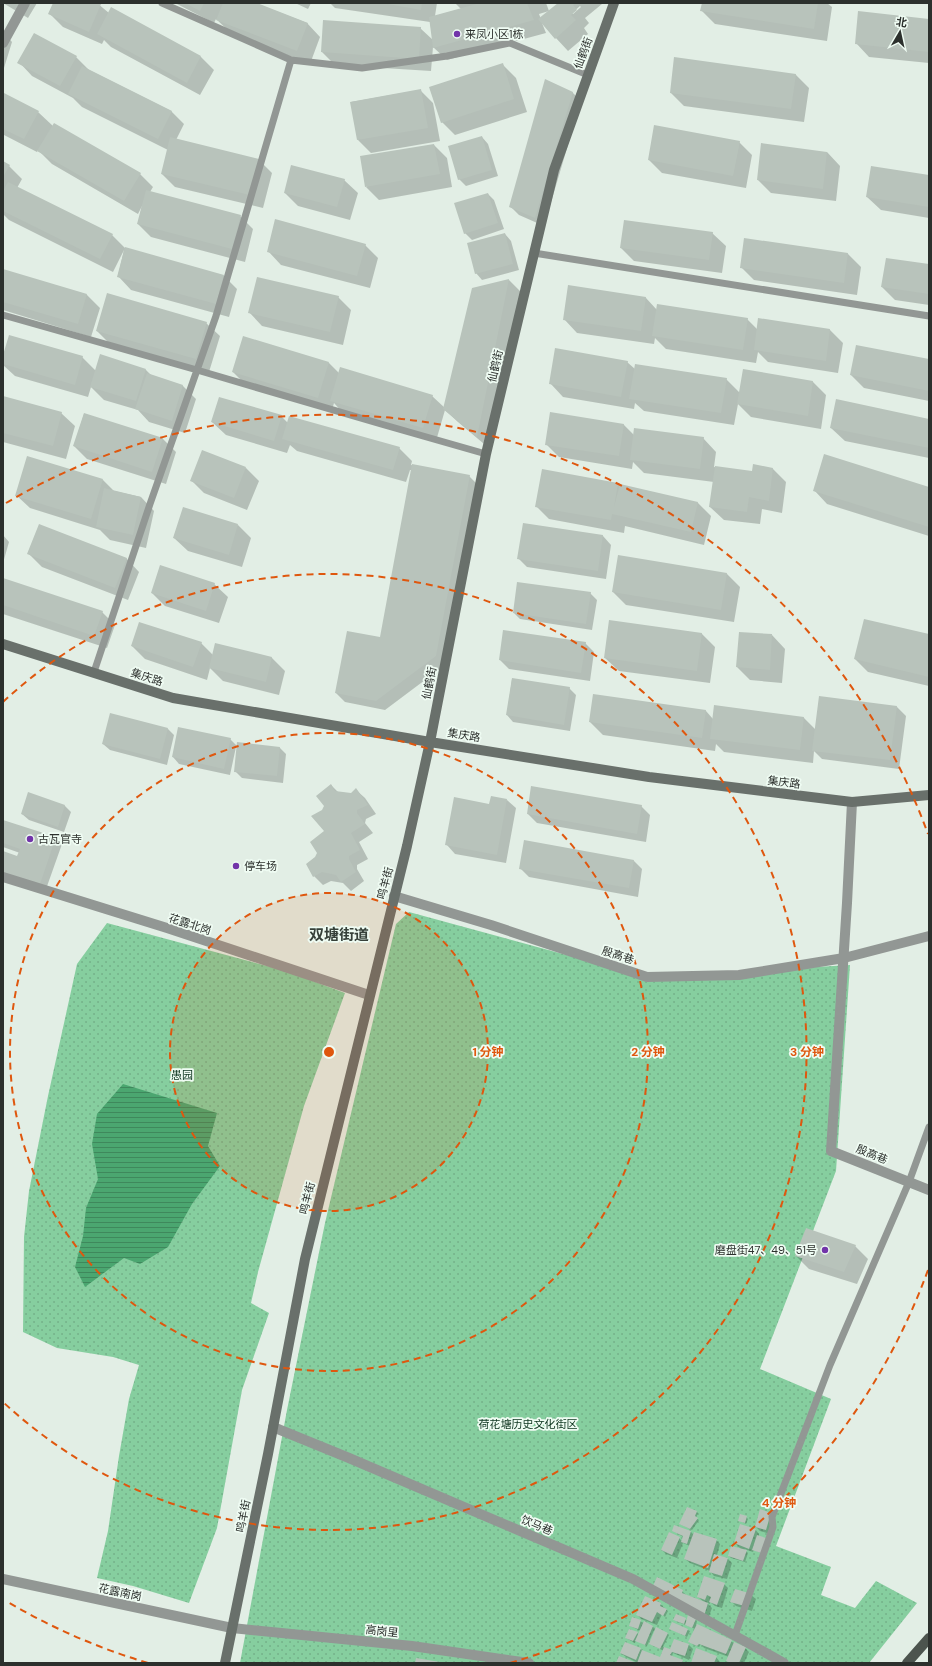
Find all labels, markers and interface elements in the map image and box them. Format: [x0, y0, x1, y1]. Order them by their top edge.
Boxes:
north arrow [880, 12, 920, 52]
text: 北 [895, 14, 908, 30]
place label: 来凤小区1栋 [465, 27, 523, 41]
marker: 来凤小区1栋 [452, 29, 462, 39]
street label: 仙鹤街 [571, 35, 595, 71]
street label: 仙鹤街 [484, 348, 506, 384]
street label: 集庆路 [129, 665, 165, 689]
street label: 仙鹤街 [419, 665, 439, 701]
street label: 集庆路 [447, 726, 481, 744]
street label: 集庆路 [767, 773, 801, 791]
place label: 古瓦官寺 [38, 832, 82, 846]
marker: 古瓦官寺 [25, 834, 35, 844]
place label: 停车场 [244, 859, 277, 873]
marker: 停车场 [231, 861, 241, 871]
street label: 鸣羊街 [374, 865, 396, 901]
street label: 花露北岗 [167, 911, 213, 937]
district label: 双塘街道 [309, 925, 369, 945]
street label: 殷高巷 [600, 943, 636, 967]
text: 1 分钟 [472, 1044, 504, 1060]
text: 2 分钟 [631, 1044, 665, 1060]
text: 3 分钟 [790, 1044, 824, 1060]
centre of rings [322, 1045, 336, 1059]
park label: 愚园 [171, 1068, 193, 1082]
street label: 殷高巷 [854, 1141, 890, 1167]
street label: 鸣羊街 [296, 1180, 318, 1216]
place label: 磨盘街47、49、51号 [715, 1243, 817, 1257]
marker: 磨盘街47、49、51号 [820, 1245, 830, 1255]
park label: 荷花塘历史文化街区 [479, 1417, 578, 1431]
text: 4 分钟 [762, 1495, 796, 1511]
street label: 鸣羊街 [233, 1498, 253, 1534]
street label: 饮马巷 [519, 1512, 555, 1538]
street label: 花露南岗 [97, 1581, 143, 1603]
street label: 高岗里 [365, 1622, 399, 1640]

